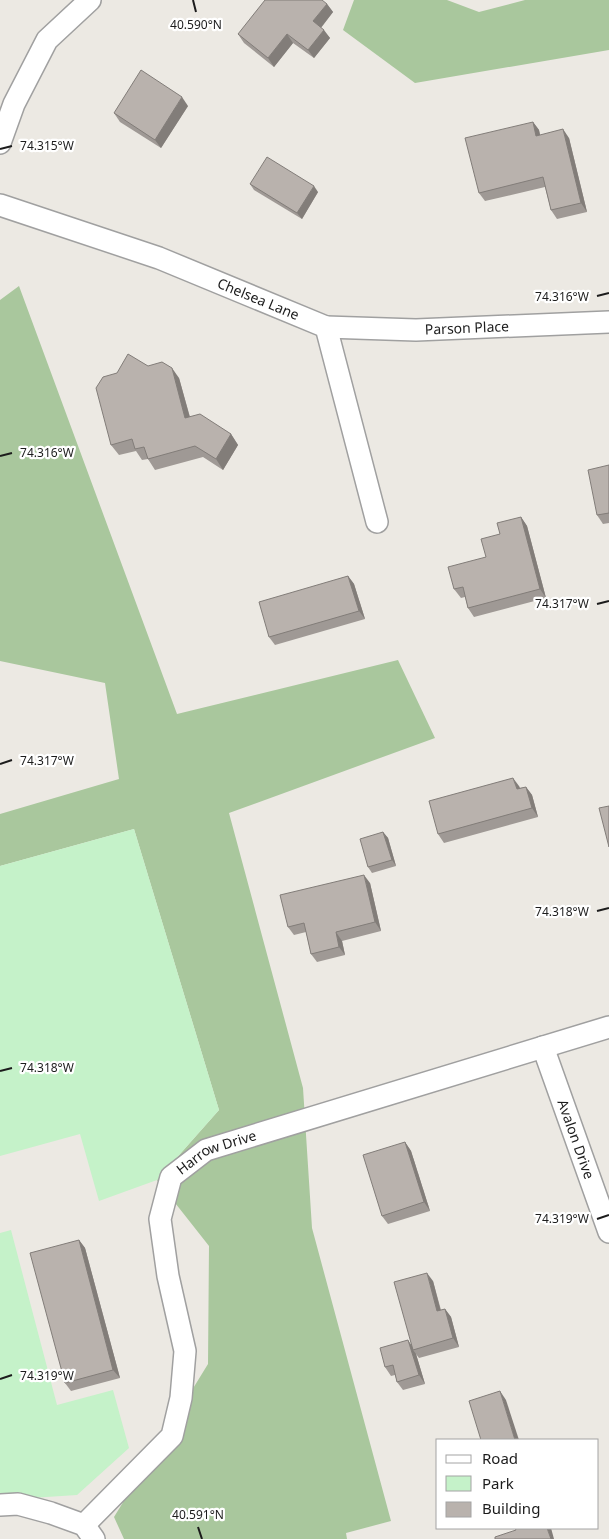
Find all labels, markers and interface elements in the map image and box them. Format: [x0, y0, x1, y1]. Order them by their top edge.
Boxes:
text: 40.590°N [170, 16, 222, 33]
text: 74.315°W [20, 137, 74, 154]
street label: Chelsea Lane [215, 273, 302, 324]
text: 74.316°W [535, 288, 589, 305]
street label: Parson Place [424, 316, 509, 339]
text: 74.316°W [20, 444, 74, 461]
text: 74.317°W [535, 595, 589, 612]
text: 74.317°W [20, 752, 74, 769]
text: 74.318°W [535, 903, 589, 920]
text: 74.318°W [20, 1059, 74, 1076]
street label: Avalon Drive [554, 1097, 599, 1182]
street label: Harrow Drive [172, 1125, 259, 1179]
text: 74.319°W [535, 1210, 589, 1227]
text: 74.319°W [20, 1367, 74, 1384]
legend [436, 1439, 599, 1529]
text: Road [482, 1448, 518, 1468]
text: Park [482, 1473, 514, 1493]
text: Building [482, 1498, 540, 1518]
text: 40.591°N [172, 1506, 224, 1523]

